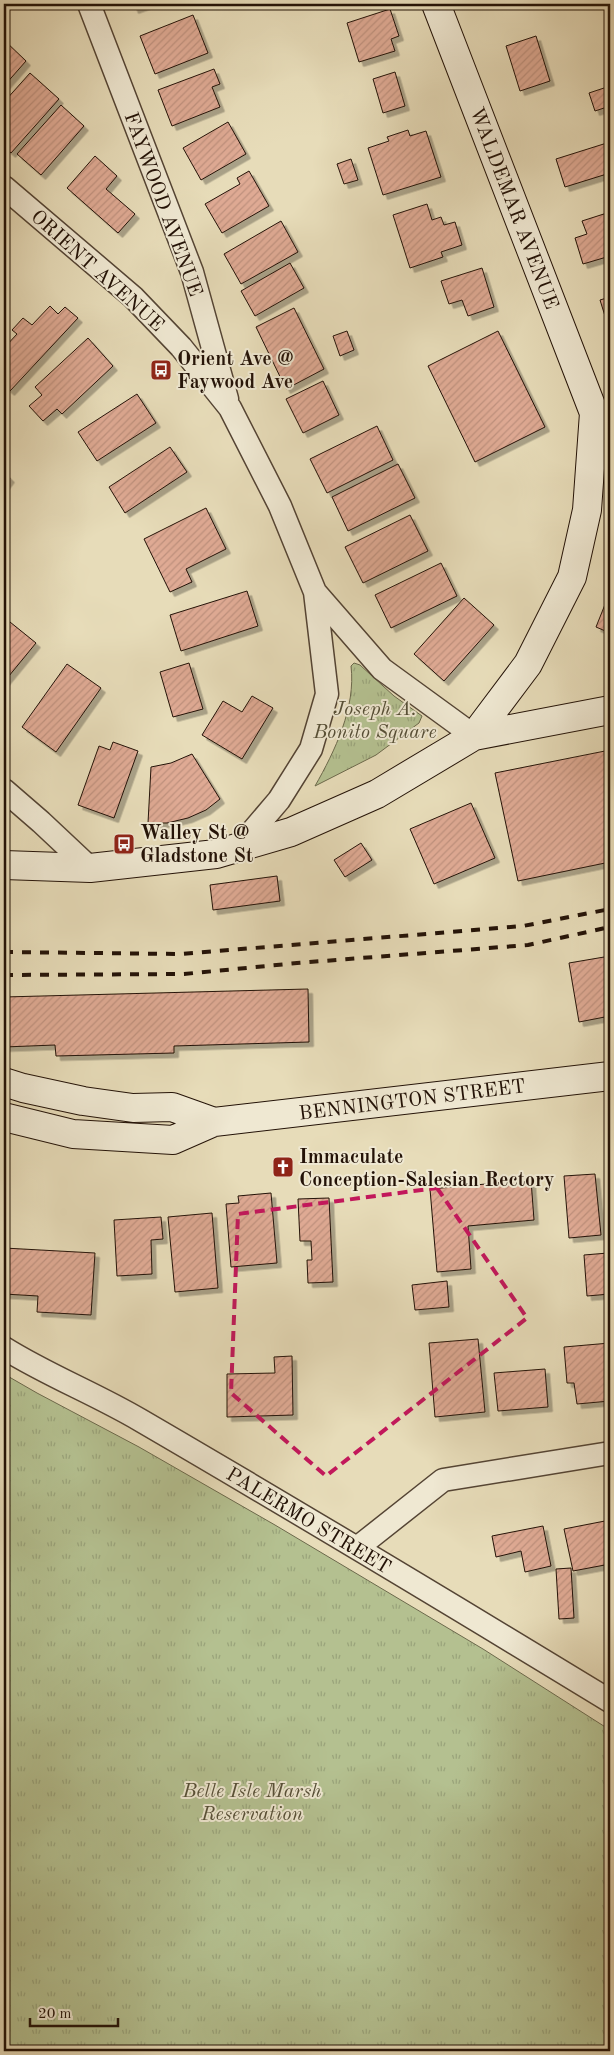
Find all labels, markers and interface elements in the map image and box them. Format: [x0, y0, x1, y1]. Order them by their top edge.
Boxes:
street label: WALDEMAR AVENUE [465, 105, 561, 312]
street label: FAYWOOD AVENUE [119, 110, 205, 300]
street label: ORIENT AVENUE [26, 207, 167, 336]
place label: Orient Ave @ Faywood Ave [177, 350, 294, 393]
bus stop icon: Orient Ave @ Faywood Ave [149, 358, 173, 382]
park label: Joseph A. Bonito Square [312, 700, 437, 743]
place label: Walley St @ Gladstone St [140, 824, 253, 867]
bus stop icon: Walley St @ Gladstone St [112, 832, 136, 856]
street label: BENNINGTON STREET [298, 1077, 527, 1125]
place label: Immaculate Conception-Salesian Rectory [299, 1148, 554, 1191]
church icon: Immaculate Conception-Salesian Rectory [271, 1155, 295, 1179]
street label: PALERMO STREET [222, 1465, 394, 1579]
park label: Belle Isle Marsh Reservation [181, 1782, 322, 1825]
scale bar [30, 1995, 118, 2027]
text: 20 m [38, 2007, 72, 2022]

